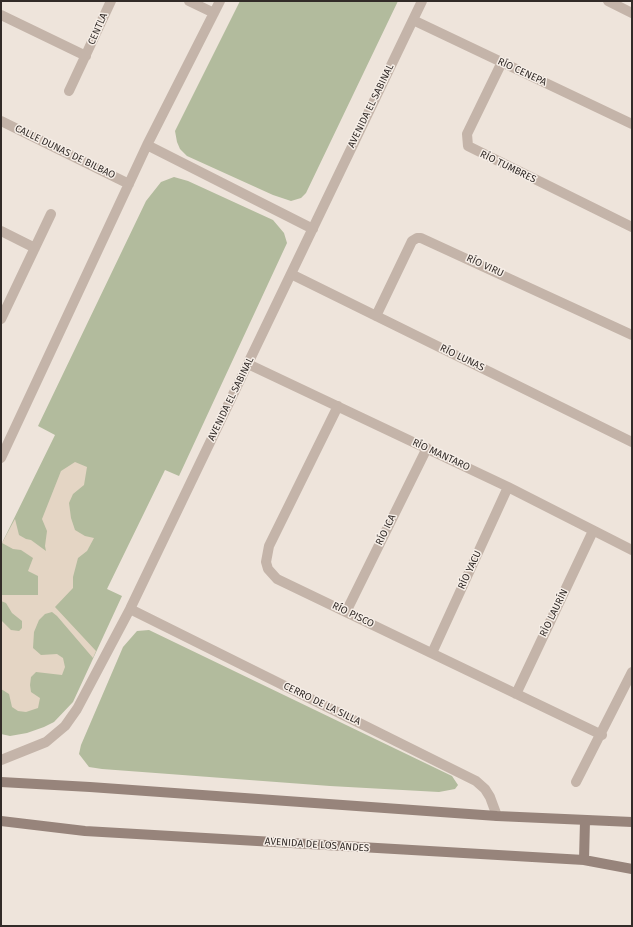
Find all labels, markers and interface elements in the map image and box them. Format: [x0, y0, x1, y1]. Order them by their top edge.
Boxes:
street label: CENTLA [86, 11, 110, 47]
street label: RÍO CENEPA [496, 55, 548, 89]
street label: AVENIDA EL SABINAL [346, 62, 396, 150]
street label: CALLE DUNAS DE BILBAO [13, 122, 117, 182]
street label: RÍO TUMBRES [478, 148, 538, 186]
street label: RÍO VIRU [464, 252, 506, 280]
street label: RÍO LUNAS [438, 342, 486, 374]
street label: AVENIDA EL SABINAL [206, 355, 256, 443]
street label: RÍO MANTARO [410, 436, 472, 474]
street label: RÍO ICA [373, 513, 399, 547]
street label: RÍO YACU [456, 549, 484, 591]
street label: RÍO LAURÍN [537, 587, 571, 639]
street label: RÍO PISCO [330, 600, 376, 630]
street label: CERRO DE LA SILLA [281, 680, 363, 728]
street label: AVENIDA DE LOS ANDES [264, 835, 370, 855]

